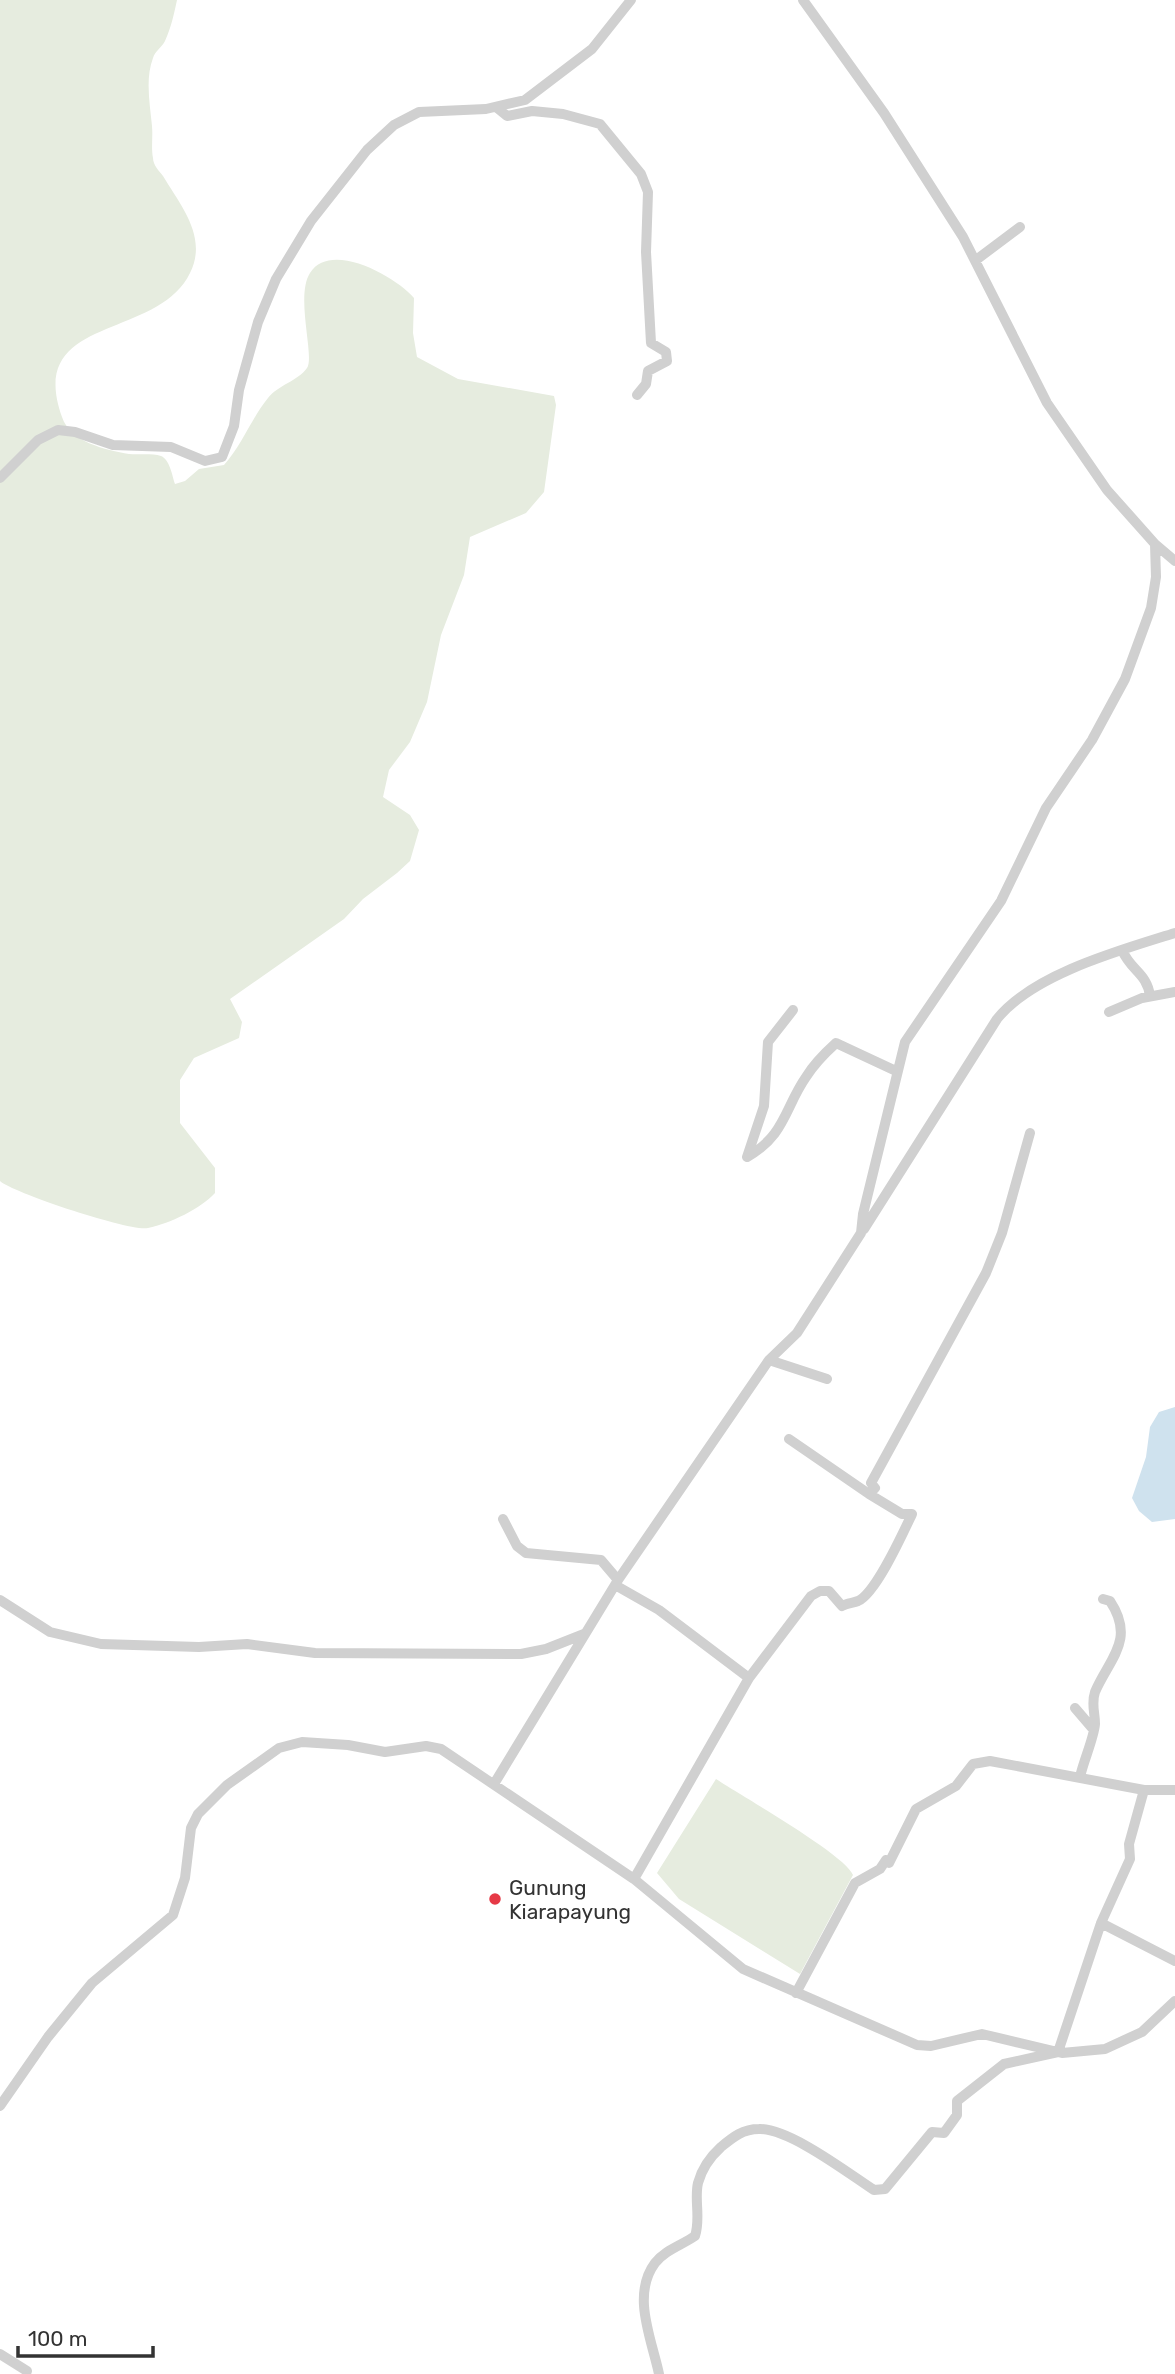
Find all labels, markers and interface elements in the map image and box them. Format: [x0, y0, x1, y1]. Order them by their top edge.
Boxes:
place label: Gunung Kiarapayung [509, 1875, 631, 1924]
marker: Gunung Kiarapayung [487, 1891, 503, 1907]
scale bar [18, 2314, 152, 2358]
text: 100 m [28, 2326, 87, 2351]

